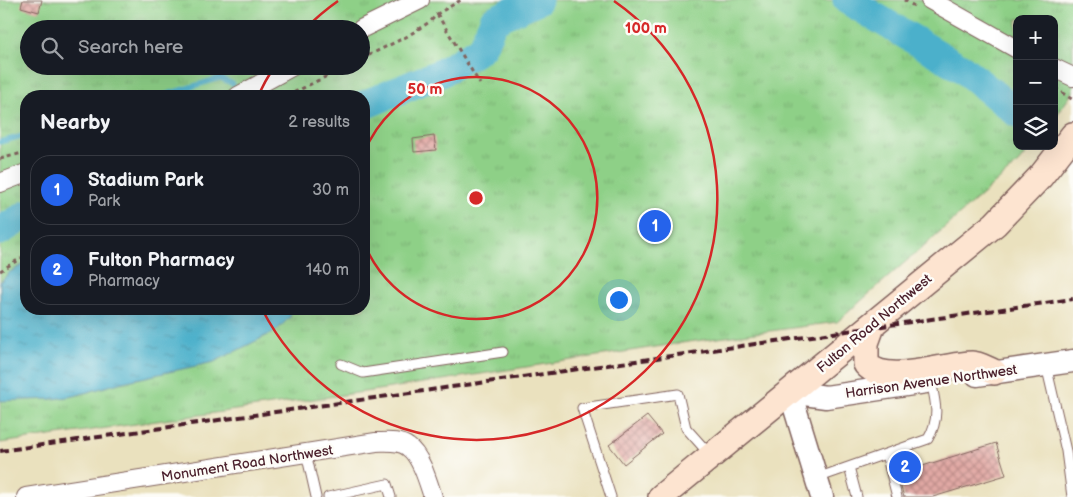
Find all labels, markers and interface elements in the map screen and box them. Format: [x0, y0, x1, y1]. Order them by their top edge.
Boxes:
map controls [1013, 15, 1058, 150]
button: + [1013, 15, 1058, 60]
text: 100 m [625, 19, 667, 38]
search box [20, 20, 370, 75]
icon: search [38, 34, 66, 62]
text: Search here [78, 36, 183, 59]
button: − [1013, 60, 1058, 105]
text: 50 m [408, 80, 443, 99]
button: layers [1013, 105, 1058, 150]
text: Nearby [40, 110, 110, 135]
text: 2 results [288, 113, 350, 132]
text: Stadium Park [88, 169, 204, 192]
text: 1 [54, 181, 60, 200]
text: 30 m [312, 181, 349, 200]
centre of rings [467, 189, 485, 207]
text: Park [88, 192, 120, 211]
pin: 1 [639, 207, 671, 245]
text: Fulton Pharmacy [88, 249, 235, 272]
text: 2 [52, 261, 62, 280]
text: 140 m [306, 261, 349, 280]
street label: Fulton Road Northwest [813, 270, 936, 376]
text: Pharmacy [88, 272, 160, 291]
your location [606, 287, 632, 313]
street label: Harrison Avenue Northwest [844, 361, 1019, 402]
street label: Monument Road Northwest [160, 441, 335, 485]
pin: 2 [889, 448, 921, 486]

